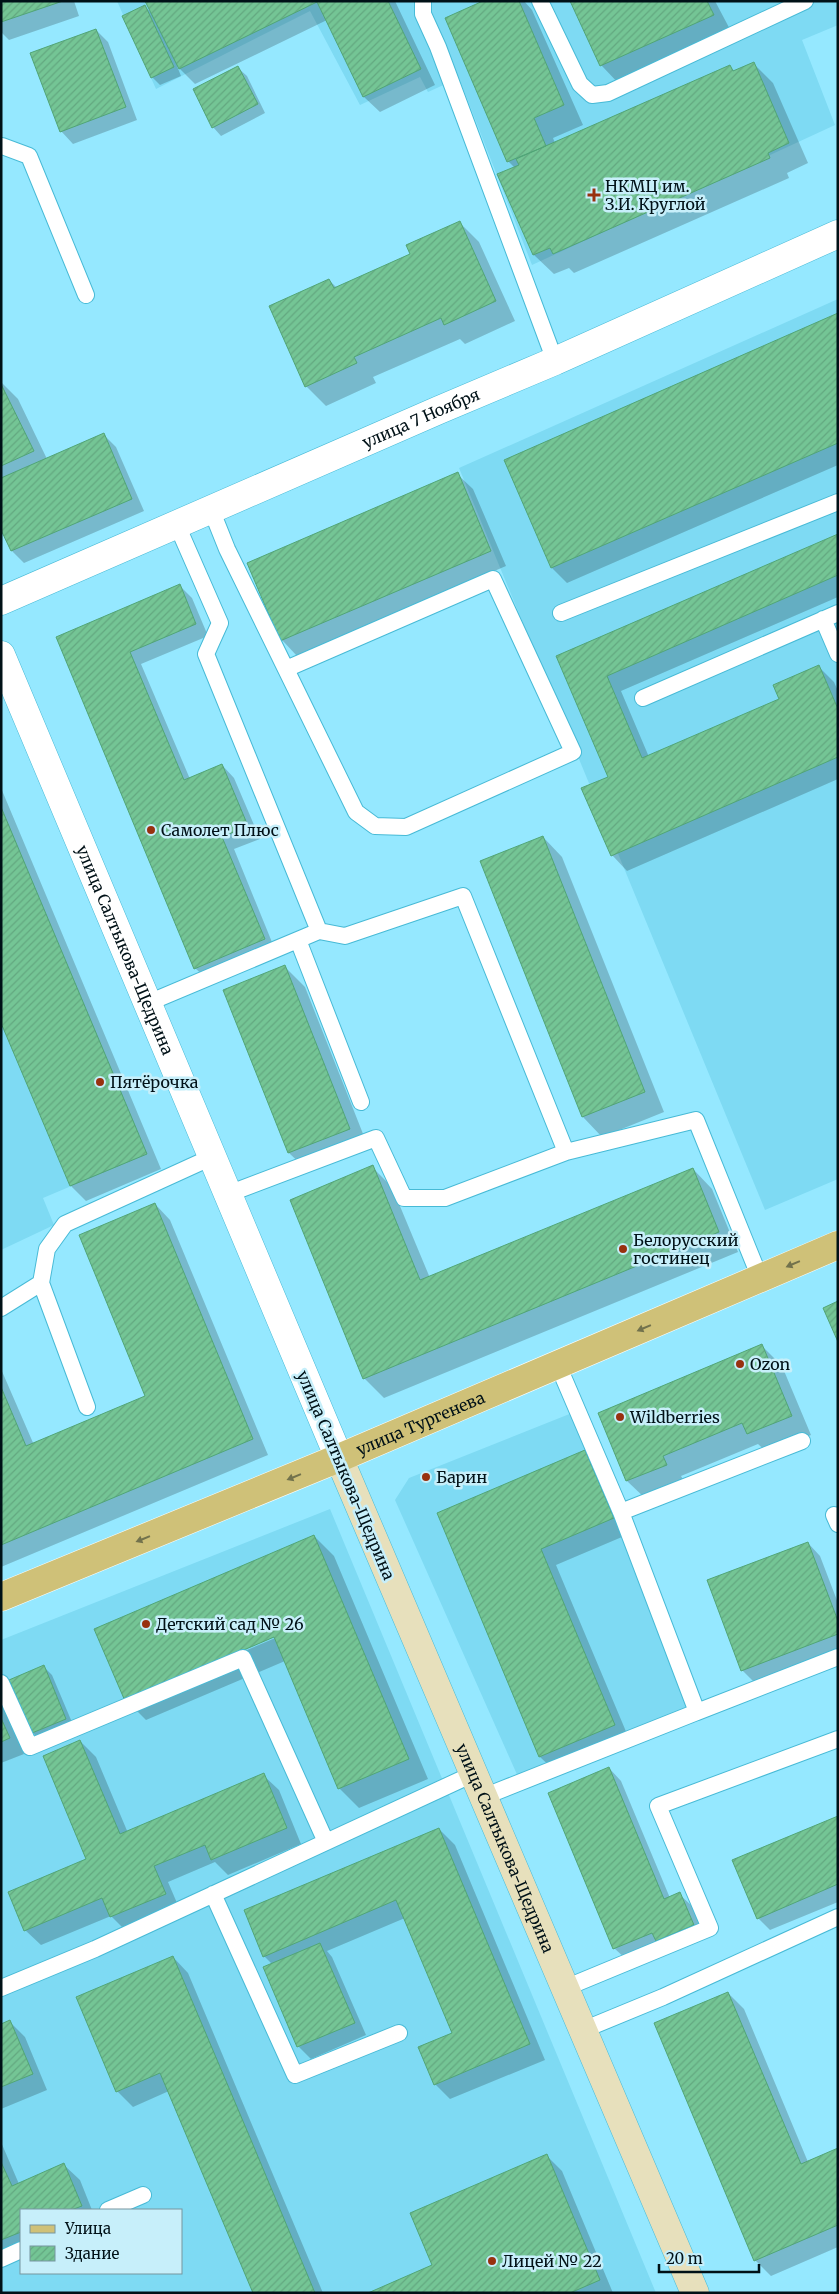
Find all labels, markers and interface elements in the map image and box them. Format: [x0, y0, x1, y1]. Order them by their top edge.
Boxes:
place label: НКМЦ им. З.И. Круглой [605, 176, 706, 214]
marker: НКМЦ им. З.И. Круглой [587, 188, 601, 202]
street label: улица 7 Ноября [359, 384, 483, 452]
place label: Самолет Плюс [161, 820, 279, 840]
marker: Самолет Плюс [145, 824, 157, 836]
street label: улица Салтыкова-Щедрина [72, 842, 178, 1058]
place label: Пятёрочка [110, 1072, 199, 1092]
marker: Пятёрочка [94, 1076, 106, 1088]
place label: Белорусский гостинец [633, 1230, 739, 1268]
marker: Белорусский гостинец [617, 1243, 629, 1255]
one-way arrow [786, 1261, 800, 1269]
one-way arrow [637, 1325, 651, 1333]
place label: Ozon [750, 1354, 790, 1374]
marker: Ozon [734, 1358, 746, 1370]
street label: улица Салтыкова-Щедрина [293, 1367, 399, 1583]
street label: улица Тургенева [353, 1387, 488, 1459]
place label: Wildberries [629, 1407, 720, 1427]
marker: Wildberries [614, 1411, 626, 1423]
place label: Барин [436, 1467, 487, 1487]
marker: Барин [420, 1471, 432, 1483]
one-way arrow [286, 1474, 301, 1481]
one-way arrow [135, 1535, 150, 1543]
place label: Детский сад № 26 [156, 1614, 304, 1634]
marker: Детский сад № 26 [140, 1618, 152, 1630]
street label: улица Салтыкова-Щедрина [452, 1740, 559, 1956]
legend [20, 2209, 182, 2274]
text: Улица [64, 2219, 111, 2238]
scale bar [659, 2242, 759, 2274]
text: Здание [65, 2244, 119, 2263]
text: 20 m [666, 2249, 703, 2268]
place label: Лицей № 22 [502, 2251, 602, 2271]
marker: Лицей № 22 [486, 2255, 498, 2267]

